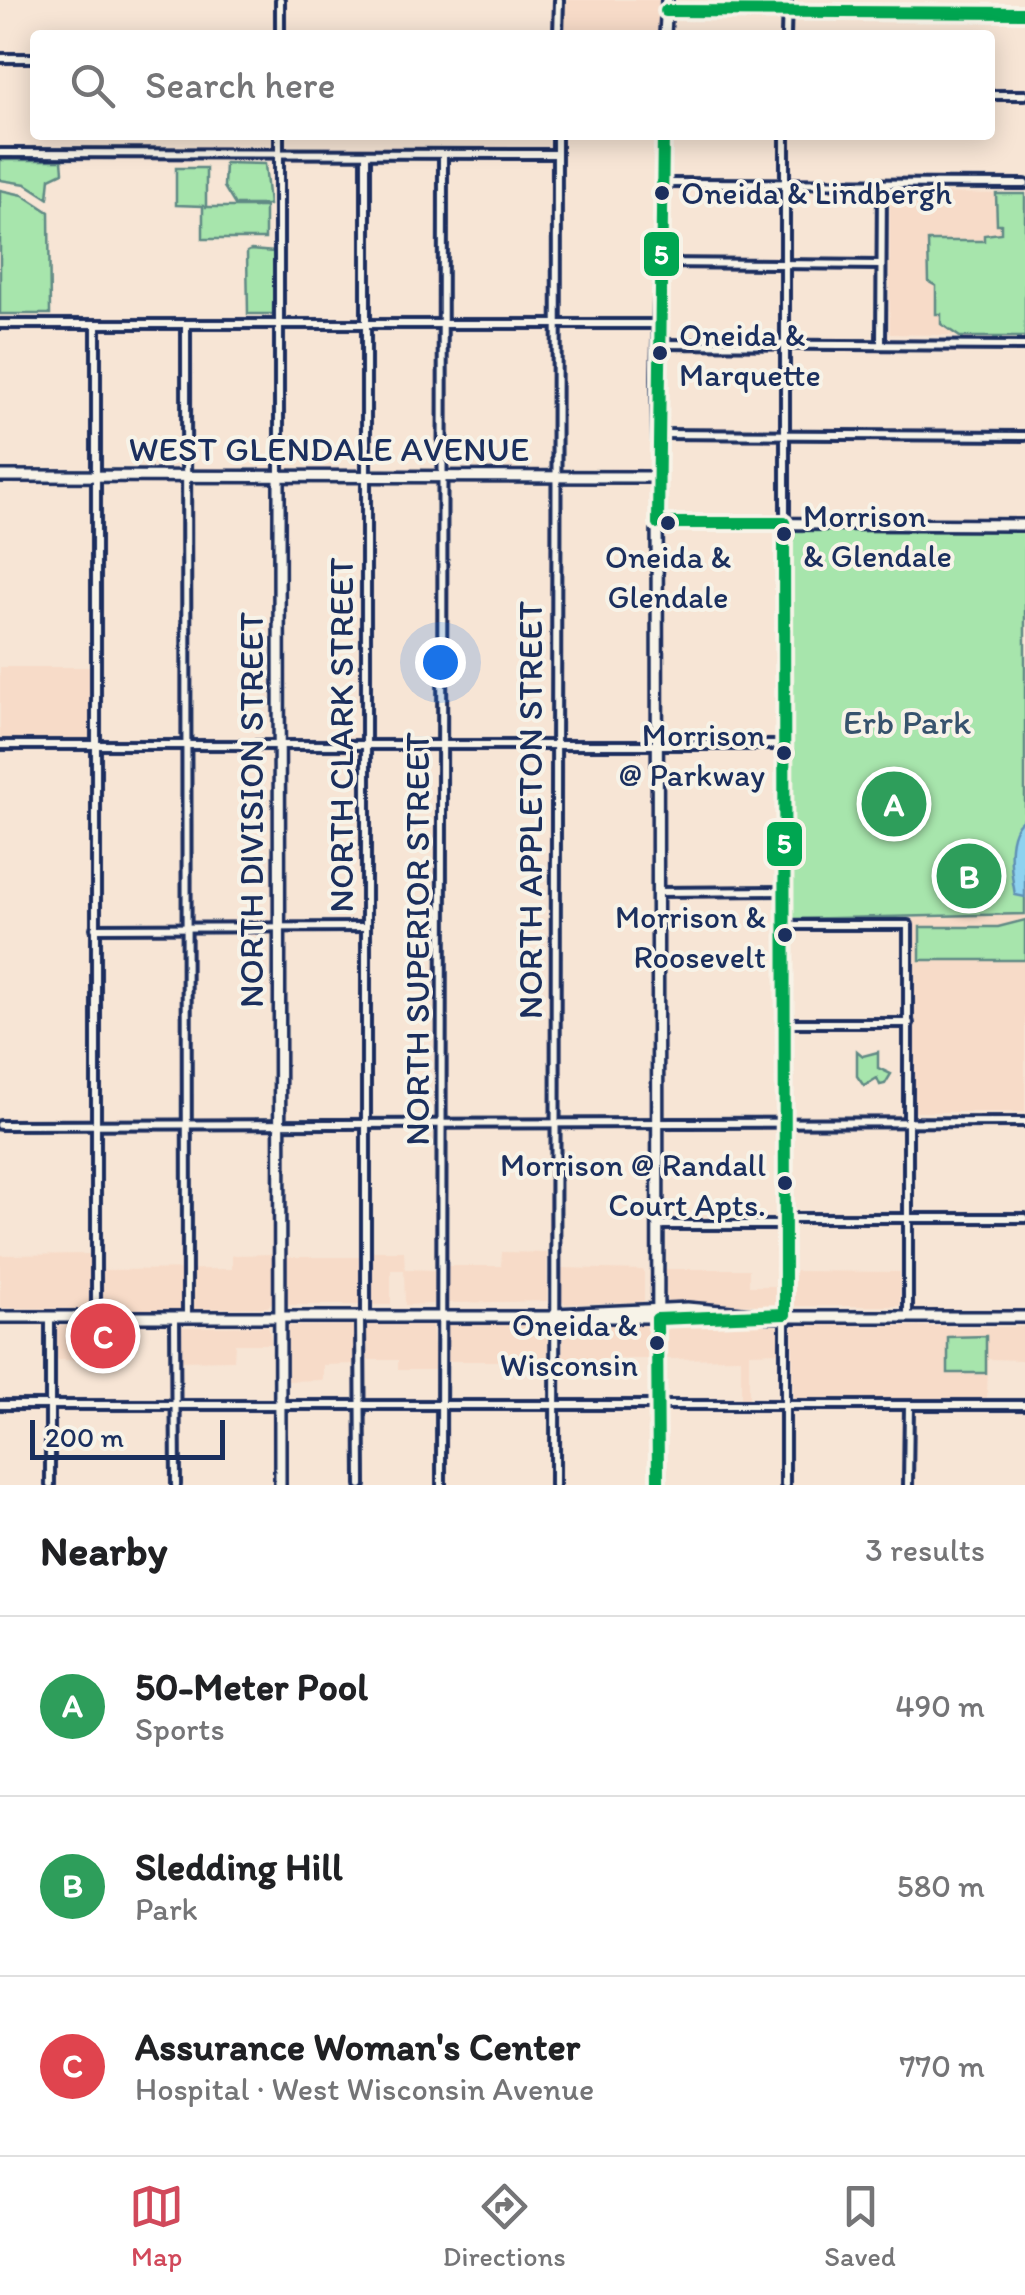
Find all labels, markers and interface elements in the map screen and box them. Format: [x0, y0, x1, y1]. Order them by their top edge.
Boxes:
search box [30, 30, 995, 140]
icon: search [65, 58, 120, 113]
text: Search here [145, 62, 336, 108]
place label: Oneida & Lindbergh [681, 174, 952, 212]
marker: Oneida & Lindbergh [652, 183, 672, 203]
line badge: 5 [642, 230, 681, 278]
text: 5 [654, 237, 669, 271]
place label: Oneida & Marquette [679, 316, 821, 394]
marker: Oneida & Marquette [650, 343, 670, 363]
street label: WEST GLENDALE AVENUE [129, 428, 529, 470]
place label: Morrison & Glendale [803, 497, 952, 575]
marker: Oneida & Glendale [658, 513, 678, 533]
marker: Morrison & Glendale [774, 524, 794, 544]
place label: Oneida & Glendale [605, 538, 731, 616]
street label: NORTH CLARK STREET [320, 557, 362, 913]
street label: NORTH APPLETON STREET [509, 600, 551, 1019]
street label: NORTH DIVISION STREET [230, 612, 272, 1008]
your location [415, 637, 466, 688]
park label: Erb Park [843, 701, 971, 743]
place label: Morrison @ Parkway [618, 716, 765, 794]
street label: NORTH SUPERIOR STREET [396, 732, 438, 1146]
marker: Morrison @ Parkway [774, 743, 794, 763]
pin: A [862, 766, 926, 842]
line badge: 5 [765, 820, 804, 868]
text: 5 [777, 826, 792, 860]
pin: B [936, 838, 1002, 914]
place label: Morrison & Roosevelt [615, 898, 766, 976]
marker: Morrison & Roosevelt [775, 925, 795, 945]
place label: Morrison @ Randall Court Apts. [500, 1146, 766, 1224]
marker: Morrison @ Randall Court Apts. [775, 1173, 795, 1193]
pin: C [70, 1298, 136, 1374]
place label: Oneida & Wisconsin [500, 1306, 638, 1384]
marker: Oneida & Wisconsin [647, 1333, 667, 1353]
scale bar [30, 1415, 225, 1460]
text: 200 m [45, 1420, 124, 1454]
text: Nearby [40, 1525, 167, 1576]
text: 3 results [865, 1531, 985, 1569]
text: 50-Meter Pool [135, 1664, 368, 1710]
text: A [62, 1687, 83, 1725]
text: 490 m [895, 1687, 985, 1725]
text: Sports [135, 1710, 225, 1748]
text: Sledding Hill [135, 1844, 343, 1890]
text: B [62, 1867, 83, 1905]
text: 580 m [897, 1867, 985, 1905]
text: Park [135, 1890, 198, 1928]
text: Assurance Woman's Center [135, 2024, 580, 2070]
text: C [62, 2047, 83, 2085]
text: 770 m [899, 2047, 985, 2085]
text: Hospital · West Wisconsin Avenue [135, 2070, 594, 2108]
tab: Map [129, 2179, 184, 2273]
tab: Directions [443, 2179, 566, 2273]
tab: Saved [824, 2179, 896, 2273]

